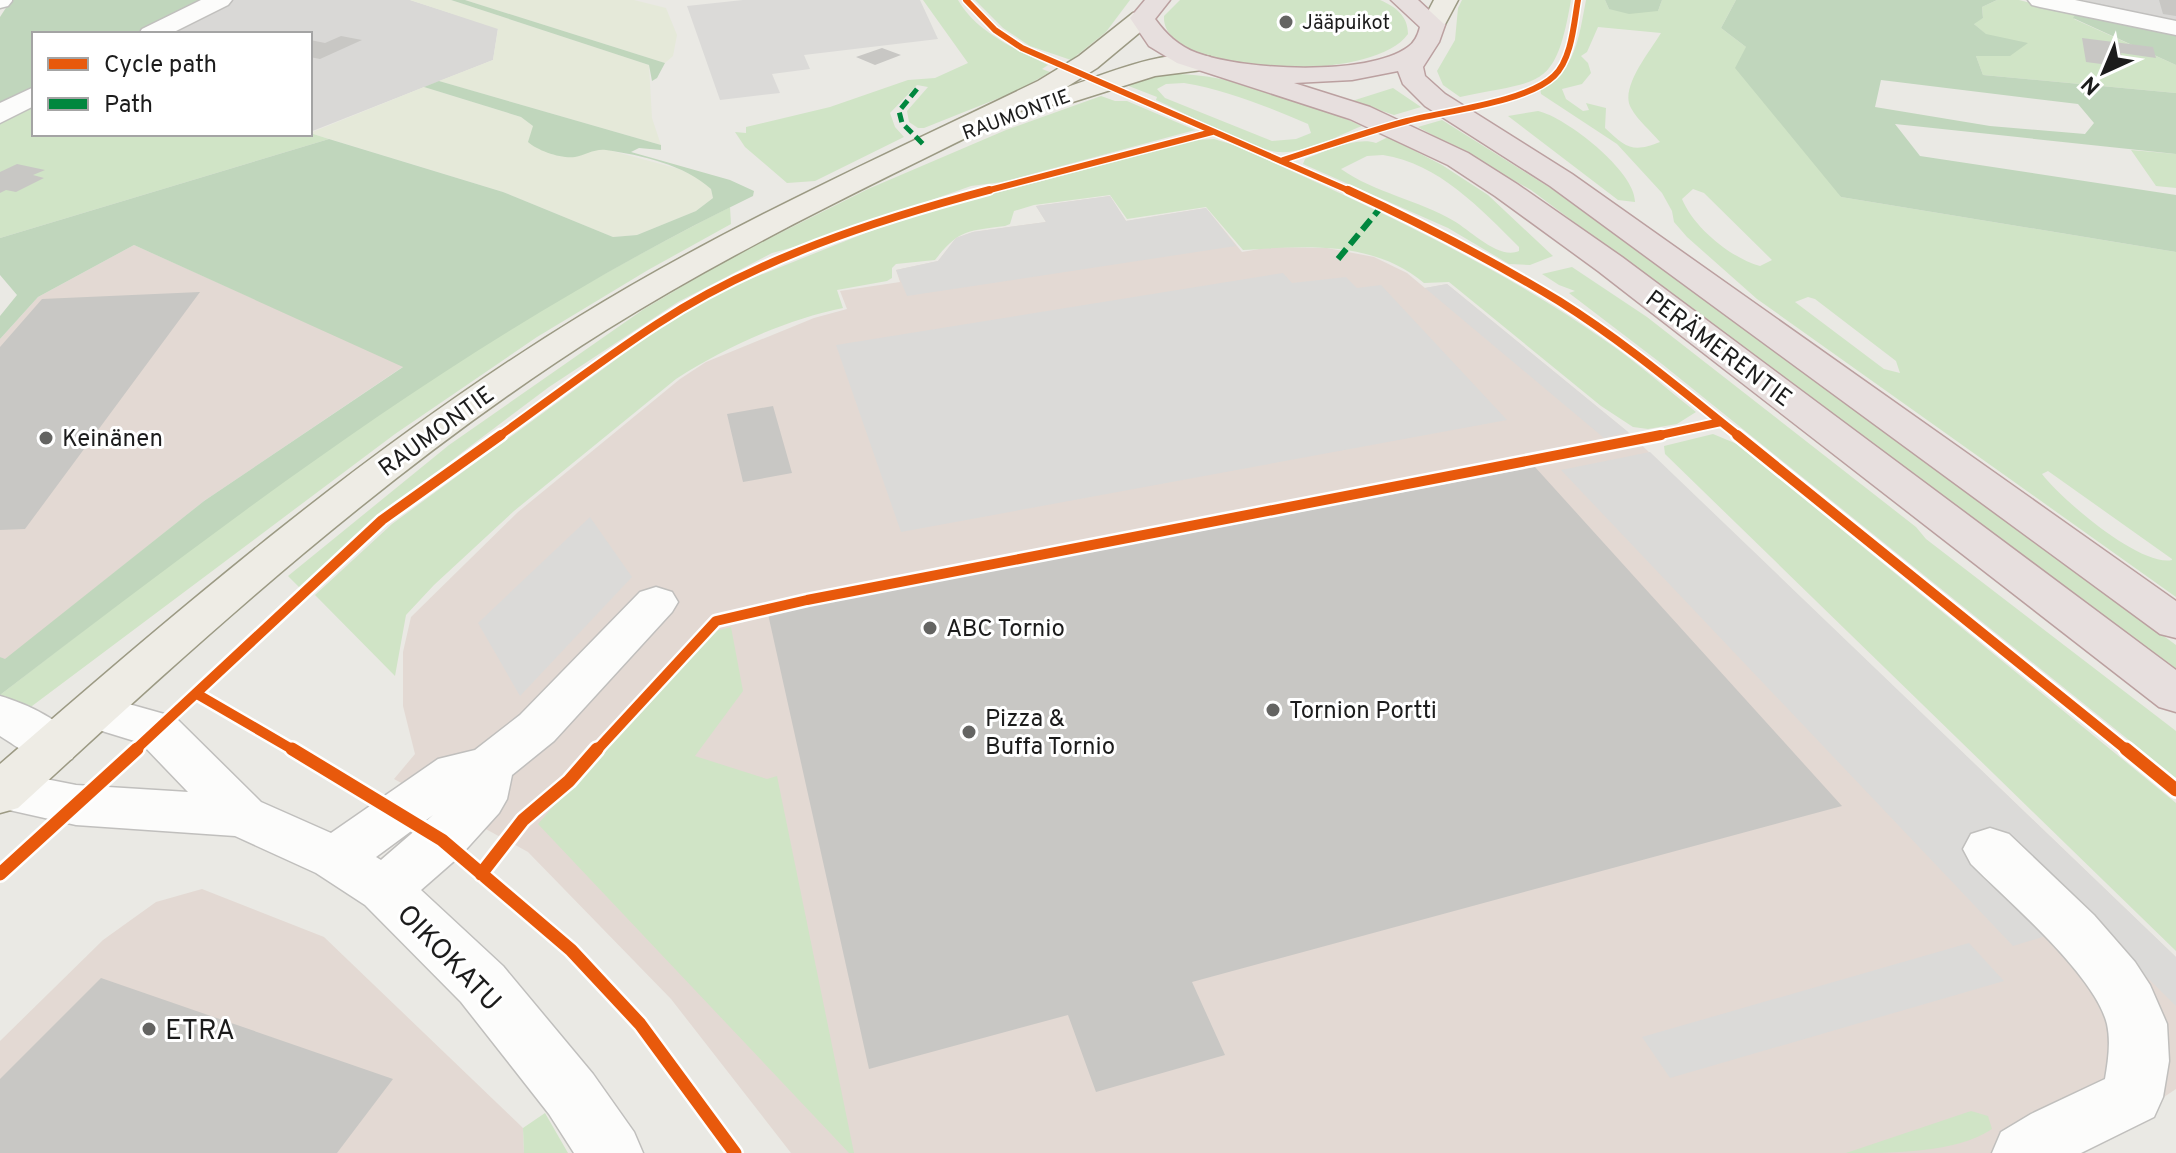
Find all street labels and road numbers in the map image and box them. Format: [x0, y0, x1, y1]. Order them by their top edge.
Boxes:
street label: RAUMONTIE [959, 84, 1074, 147]
street label: PERÄMERENTIE [1638, 284, 1798, 415]
street label: RAUMONTIE [373, 381, 501, 485]
street label: OIKOKATU [388, 898, 508, 1020]

